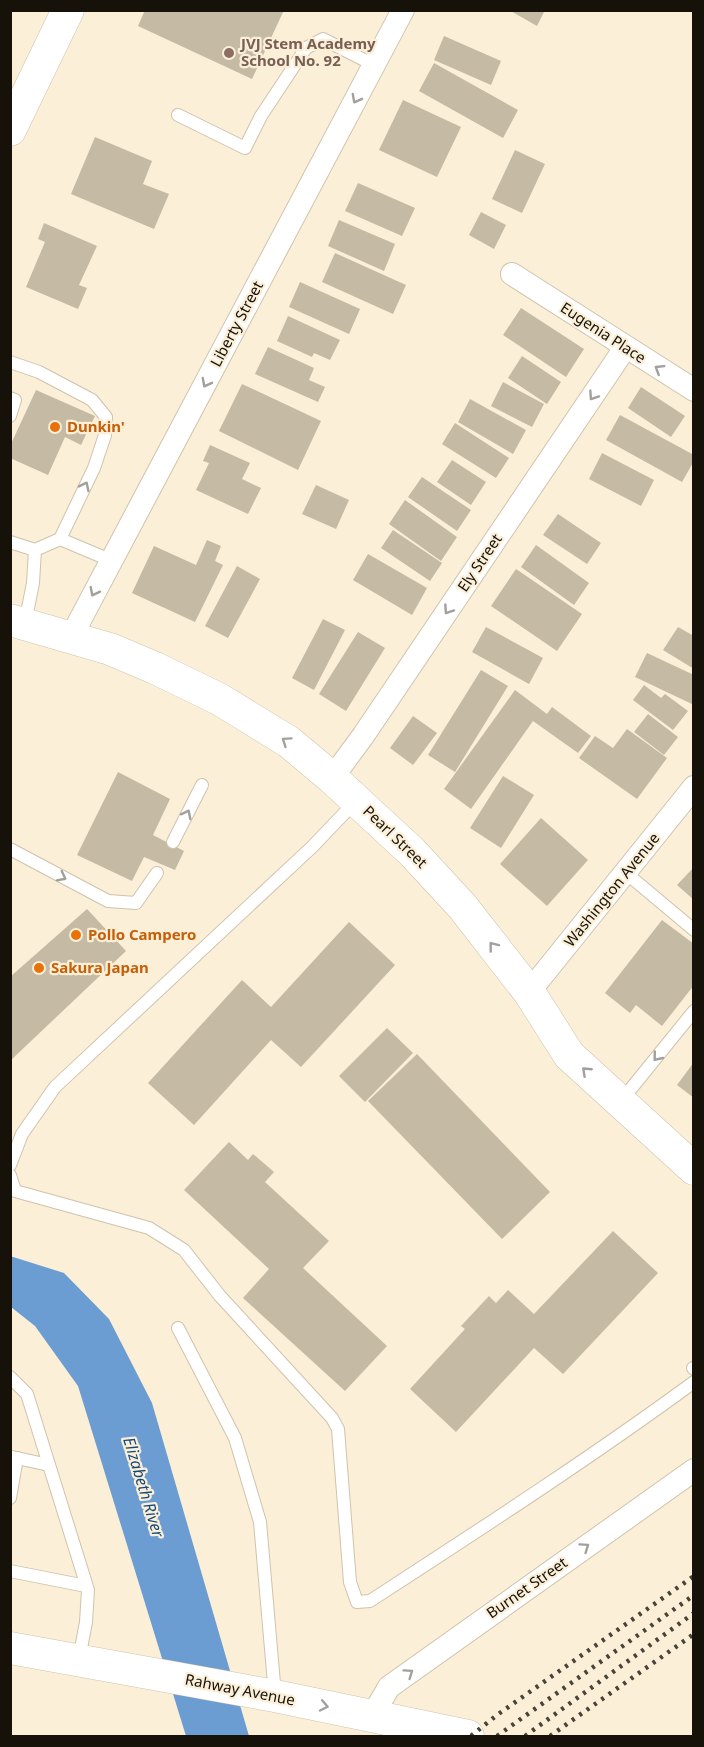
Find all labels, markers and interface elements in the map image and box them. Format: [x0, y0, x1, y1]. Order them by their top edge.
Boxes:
place label: JVJ Stem Academy School No. 92 [239, 33, 376, 70]
marker: JVJ Stem Academy School No. 92 [222, 46, 236, 60]
one-way arrow [352, 93, 364, 104]
street label: Liberty Street [205, 277, 267, 370]
street label: Eugenia Place [557, 297, 650, 367]
one-way arrow [655, 365, 666, 376]
one-way arrow [201, 376, 213, 387]
one-way arrow [589, 389, 600, 400]
place label: Dunkin' [67, 416, 125, 436]
marker: Dunkin' [48, 420, 62, 434]
one-way arrow [78, 482, 89, 493]
street label: Ely Street [453, 529, 506, 595]
one-way arrow [90, 585, 101, 596]
one-way arrow [444, 603, 455, 614]
one-way arrow [282, 737, 293, 748]
street label: Pearl Street [359, 801, 432, 872]
one-way arrow [180, 809, 192, 820]
street label: Washington Avenue [559, 828, 663, 951]
one-way arrow [56, 870, 66, 881]
place label: Pollo Campero [88, 924, 196, 944]
marker: Pollo Campero [69, 928, 83, 942]
one-way arrow [490, 942, 501, 953]
place label: Sakura Japan [51, 957, 149, 977]
marker: Sakura Japan [32, 961, 46, 975]
one-way arrow [653, 1050, 664, 1061]
one-way arrow [582, 1067, 593, 1078]
water label: Elizabeth River [118, 1434, 170, 1540]
one-way arrow [579, 1544, 590, 1555]
street label: Burnet Street [482, 1552, 571, 1622]
street label: Rahway Avenue [184, 1669, 297, 1709]
one-way arrow [403, 1669, 414, 1680]
one-way arrow [318, 1699, 328, 1712]

